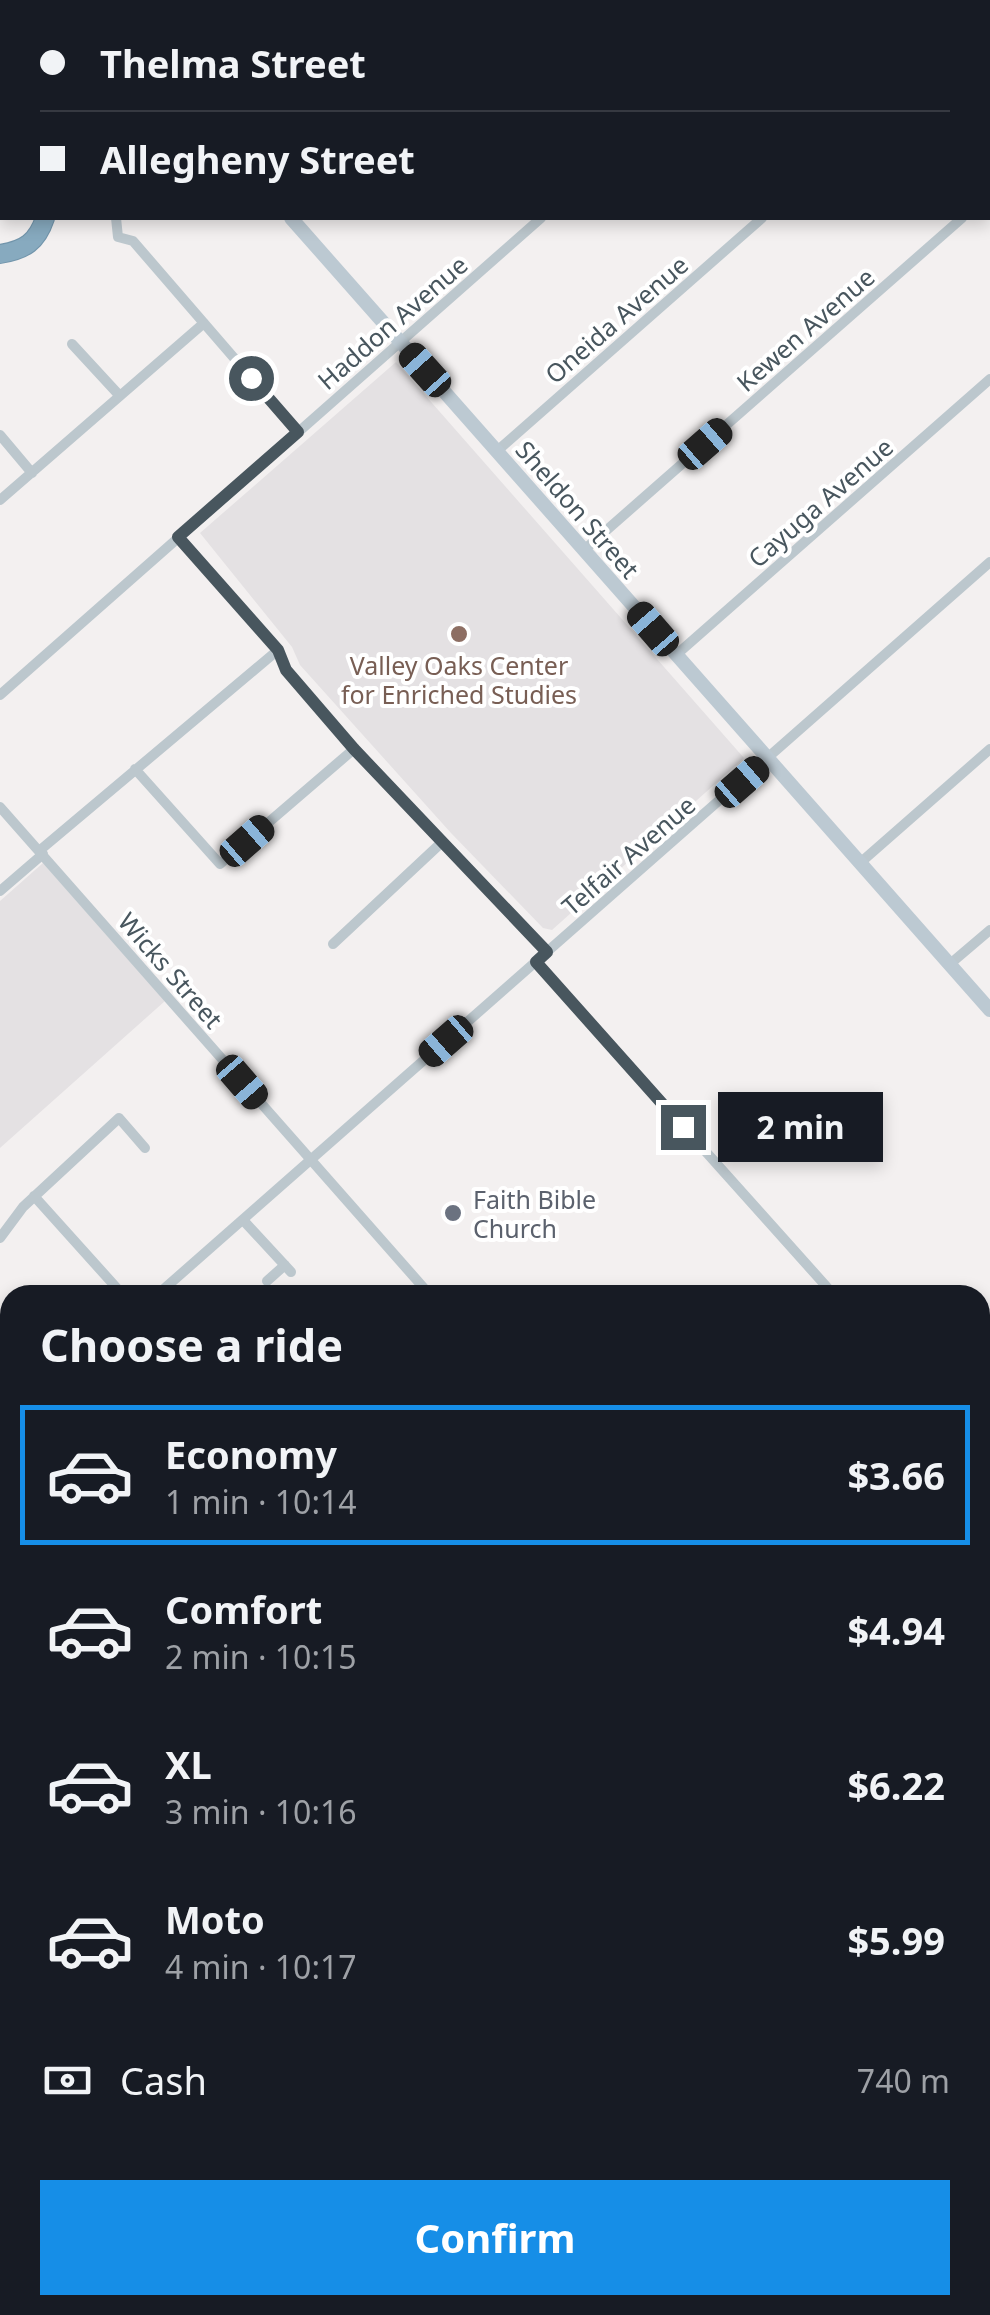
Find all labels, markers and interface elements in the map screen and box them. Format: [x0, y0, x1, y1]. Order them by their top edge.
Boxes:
text: Thelma Street [100, 37, 366, 89]
text: Allegheny Street [100, 133, 415, 185]
street label: Haddon Avenue [310, 247, 474, 397]
street label: Oneida Avenue [537, 247, 695, 391]
street label: Kewen Avenue [729, 260, 881, 398]
car [394, 338, 456, 402]
route start [229, 356, 274, 401]
car [673, 413, 737, 475]
street label: Cayuga Avenue [740, 430, 900, 574]
street label: Sheldon Street [509, 433, 647, 585]
car [622, 597, 684, 661]
marker: Valley Oaks Center for Enriched Studies [448, 623, 470, 645]
place label: Valley Oaks Center for Enriched Studies [341, 648, 577, 711]
car [710, 751, 774, 813]
street label: Telfair Avenue [554, 788, 702, 922]
car [215, 810, 279, 872]
street label: Wicks Street [111, 905, 231, 1035]
car [414, 1010, 478, 1072]
car [211, 1050, 273, 1114]
callout: 2 min [718, 1092, 883, 1162]
route end [661, 1105, 706, 1150]
text: 2 min [756, 1105, 845, 1148]
place label: Faith Bible Church [473, 1182, 596, 1245]
marker: Faith Bible Church [442, 1202, 464, 1224]
text: Choose a ride [40, 1314, 343, 1375]
text: Economy [165, 1428, 337, 1480]
icon: car [45, 1430, 135, 1520]
text: $3.66 [847, 1449, 945, 1501]
text: 1 min · 10:14 [165, 1480, 357, 1523]
text: Comfort [165, 1583, 322, 1635]
icon: car [45, 1585, 135, 1675]
text: $4.94 [847, 1604, 945, 1656]
text: 2 min · 10:15 [165, 1635, 357, 1678]
text: XL [165, 1738, 212, 1790]
icon: car [45, 1740, 135, 1830]
text: $6.22 [847, 1759, 945, 1811]
text: 3 min · 10:16 [165, 1790, 357, 1833]
text: Moto [165, 1893, 265, 1945]
icon: car [45, 1895, 135, 1985]
text: $5.99 [847, 1914, 945, 1966]
text: 4 min · 10:17 [165, 1945, 357, 1988]
icon: cash [40, 2053, 95, 2108]
text: Cash [120, 2054, 207, 2106]
text: 740 m [857, 2059, 950, 2102]
button: Confirm [40, 2180, 950, 2295]

